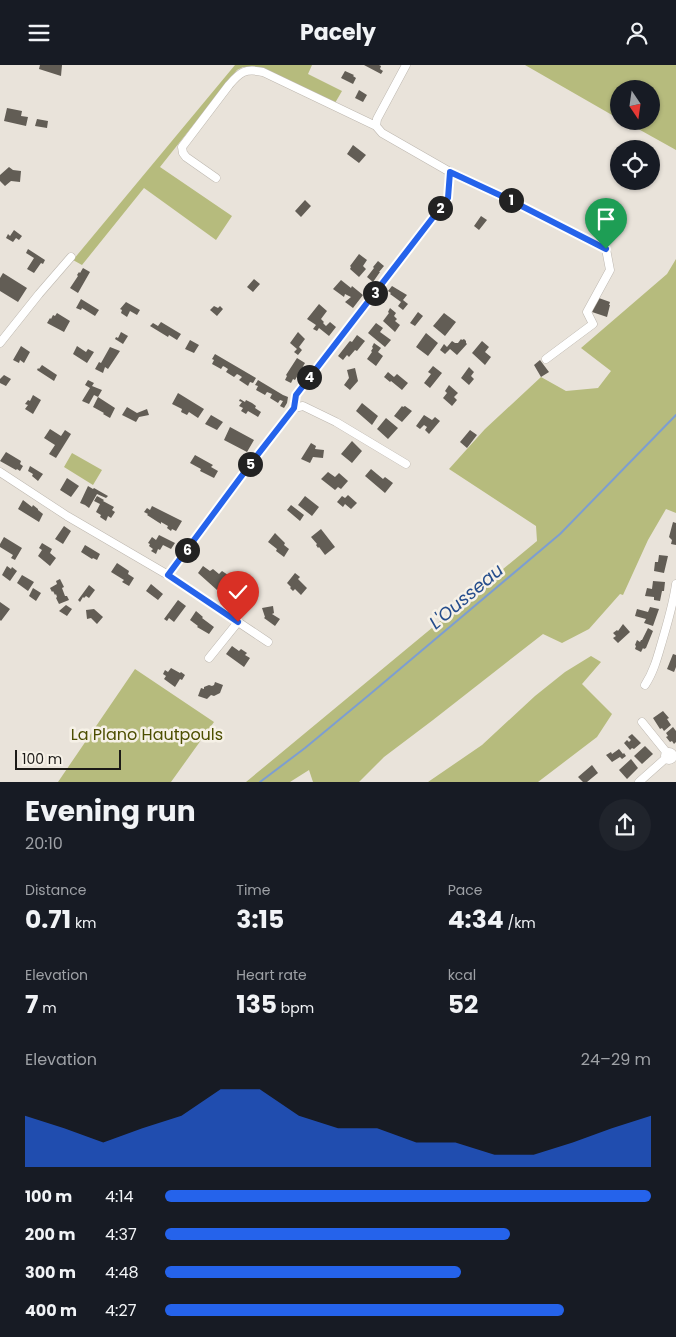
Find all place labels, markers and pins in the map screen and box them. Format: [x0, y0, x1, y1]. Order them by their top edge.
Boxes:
pin: 1 [498, 187, 524, 213]
pin: 2 [428, 195, 452, 221]
pin [585, 198, 627, 249]
pin: 3 [362, 281, 388, 305]
pin: 4 [296, 365, 322, 389]
pin: 5 [238, 451, 262, 477]
pin: 6 [174, 537, 200, 563]
pin [217, 571, 259, 622]

